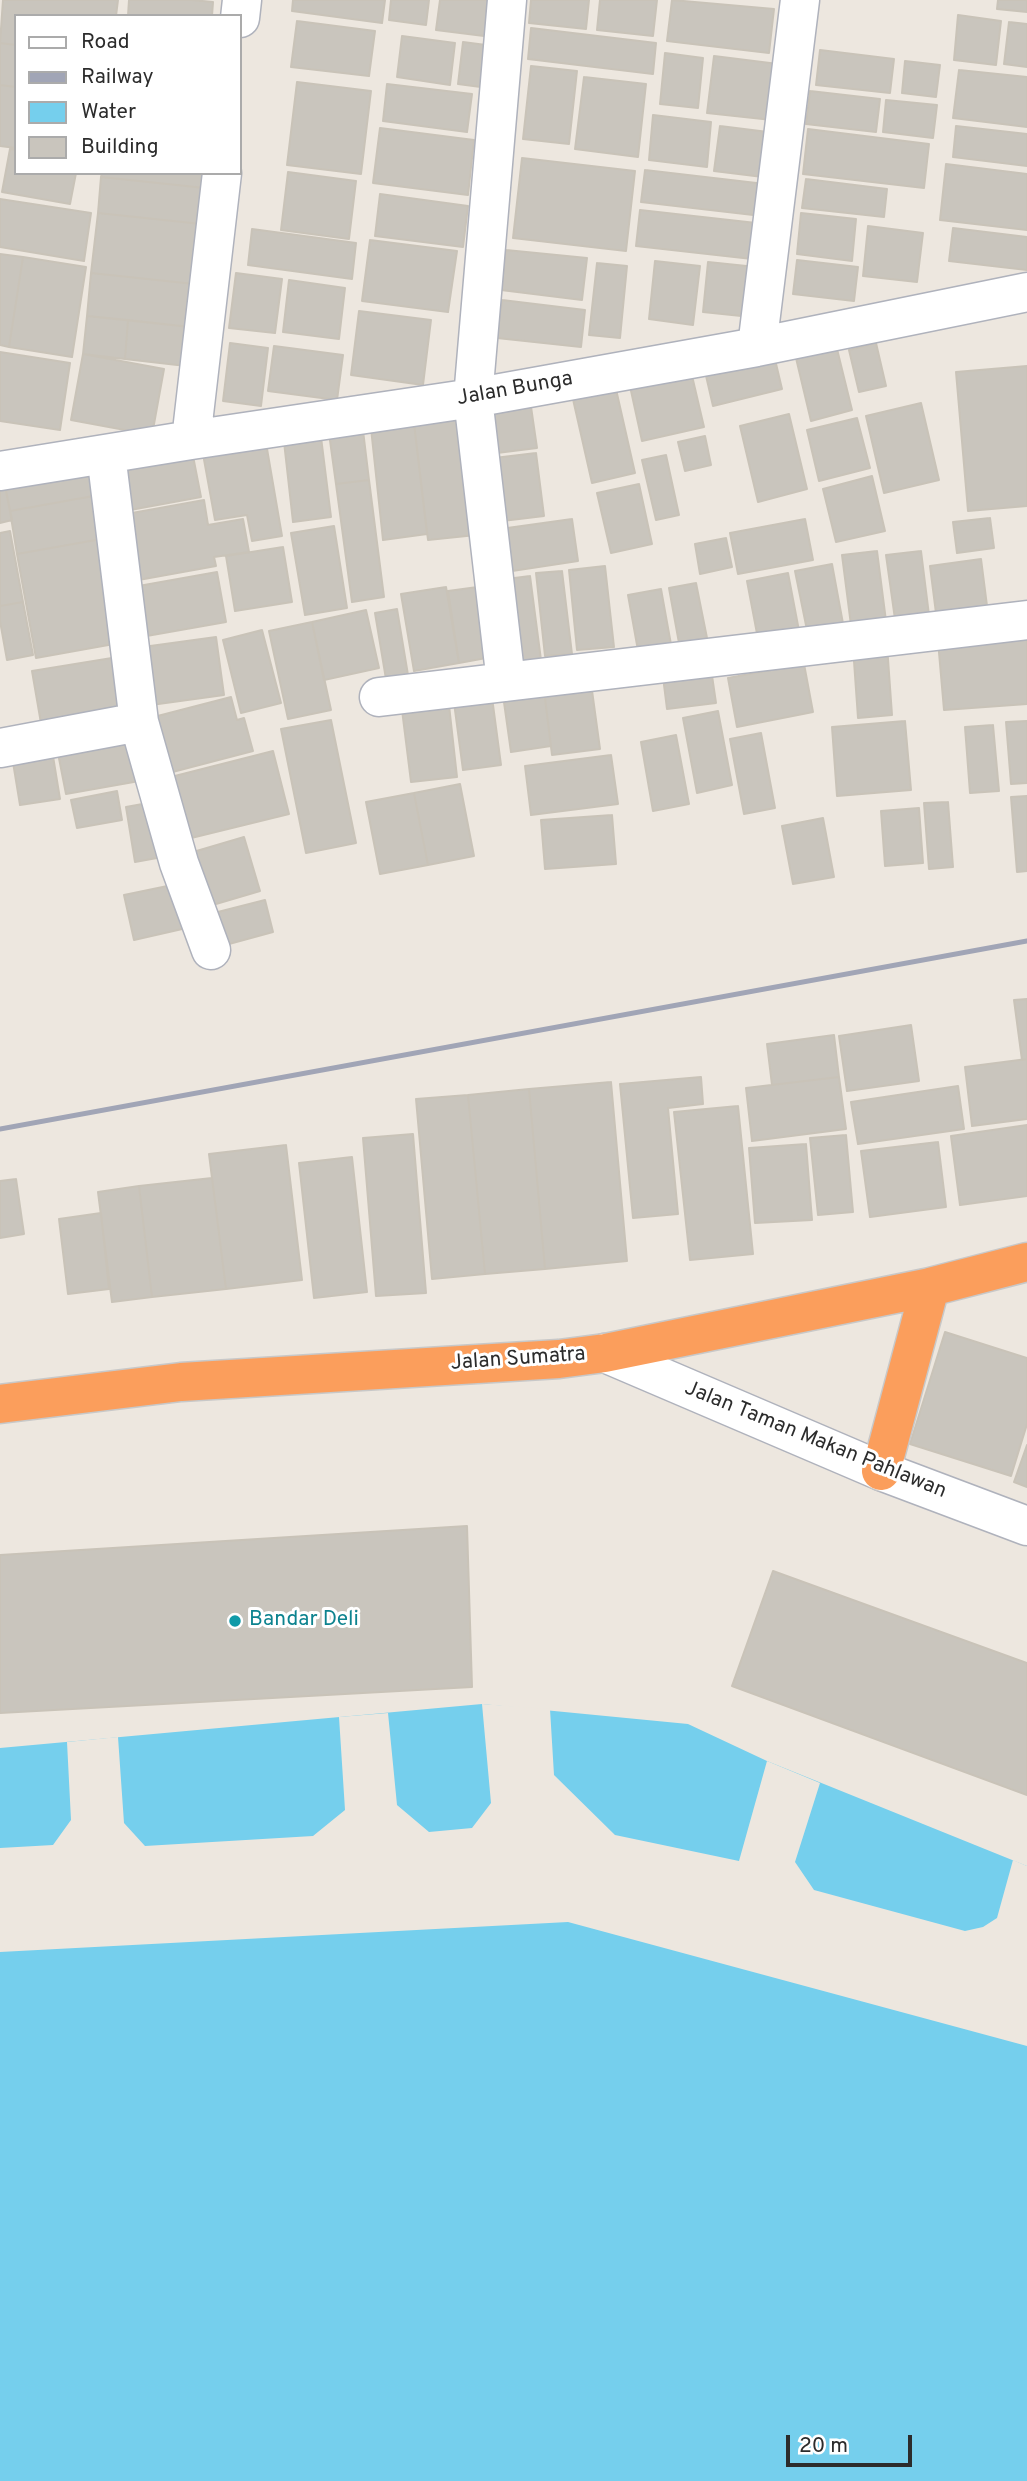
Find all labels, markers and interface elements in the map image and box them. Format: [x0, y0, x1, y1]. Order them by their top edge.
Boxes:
legend [14, 14, 242, 175]
text: Road [81, 29, 130, 56]
text: Railway [81, 64, 154, 91]
text: Water [81, 99, 136, 126]
text: Building [81, 134, 159, 161]
street label: Jalan Bunga [455, 367, 575, 413]
street label: Jalan Sumatra [450, 1343, 586, 1377]
street label: Jalan Taman Makan Pahlawan [680, 1377, 950, 1505]
place label: Bandar Deli [249, 1608, 359, 1634]
marker: Bandar Deli [227, 1613, 243, 1629]
scale bar [789, 2422, 915, 2466]
text: 20 m [799, 2433, 848, 2460]

